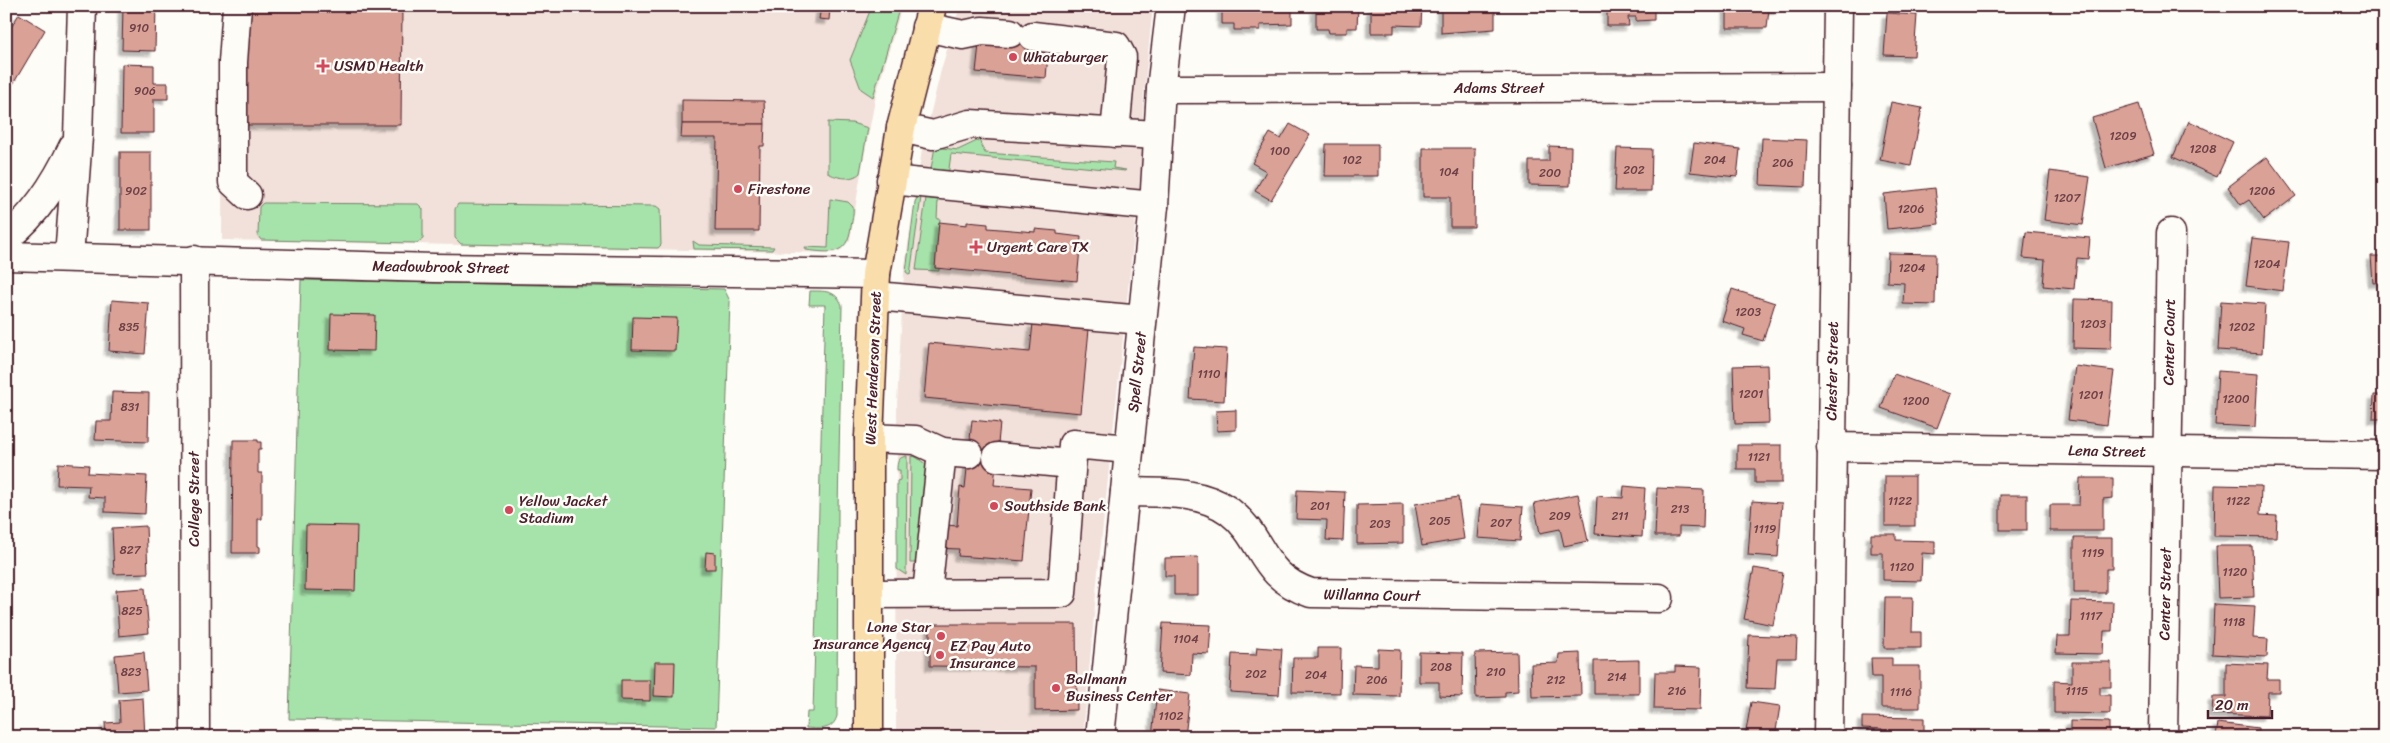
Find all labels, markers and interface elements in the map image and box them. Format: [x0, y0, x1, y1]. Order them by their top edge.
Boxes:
house number: 910 [129, 17, 149, 39]
place label: Whataburger [1023, 44, 1109, 70]
marker: Whataburger [1007, 51, 1019, 63]
place label: USMD Health [334, 53, 424, 79]
marker: USMD Health [316, 59, 330, 73]
street label: Adams Street [1453, 75, 1545, 101]
house number: 906 [134, 80, 156, 102]
house number: 1209 [2109, 125, 2137, 147]
house number: 1208 [2190, 138, 2216, 160]
house number: 100 [1270, 140, 1291, 162]
house number: 102 [1342, 149, 1362, 171]
house number: 204 [1704, 149, 1727, 171]
house number: 206 [1772, 152, 1794, 174]
house number: 202 [1623, 159, 1645, 181]
house number: 104 [1439, 161, 1460, 183]
house number: 200 [1539, 162, 1561, 184]
place label: Firestone [748, 176, 811, 202]
house number: 902 [125, 180, 147, 202]
house number: 1206 [2249, 180, 2275, 202]
marker: Firestone [732, 183, 744, 195]
house number: 1207 [2054, 187, 2081, 209]
house number: 1206 [1898, 198, 1924, 220]
place label: Urgent Care TX [987, 234, 1089, 260]
marker: Urgent Care TX [969, 240, 983, 254]
street label: Meadowbrook Street [372, 253, 510, 281]
house number: 1204 [2253, 253, 2281, 275]
house number: 1204 [1898, 257, 1926, 279]
street label: West Henderson Street [857, 290, 889, 445]
street label: Center Court [2155, 298, 2183, 386]
house number: 1203 [1735, 301, 1762, 323]
house number: 1203 [2080, 313, 2107, 335]
house number: 835 [118, 316, 140, 338]
house number: 1202 [2229, 316, 2255, 338]
street label: Chester Street [1818, 321, 1846, 421]
street label: Spell Street [1120, 329, 1154, 414]
house number: 1110 [1197, 363, 1221, 385]
house number: 1201 [1739, 383, 1763, 405]
house number: 1201 [2079, 384, 2103, 406]
house number: 1200 [2222, 388, 2250, 410]
house number: 1200 [1902, 390, 1930, 412]
house number: 831 [121, 396, 139, 418]
street label: Lena Street [2068, 437, 2147, 465]
house number: 1121 [1748, 446, 1770, 468]
street label: College Street [181, 450, 207, 547]
place label: Yellow Jacket Stadium [519, 488, 609, 531]
house number: 1122 [1888, 490, 1912, 512]
house number: 1122 [2226, 490, 2250, 512]
place label: Southside Bank [1004, 493, 1106, 519]
house number: 201 [1310, 495, 1330, 517]
house number: 213 [1671, 498, 1690, 520]
marker: Southside Bank [988, 500, 1000, 512]
marker: Yellow Jacket Stadium [503, 504, 515, 516]
house number: 209 [1549, 505, 1571, 527]
house number: 211 [1611, 505, 1629, 527]
house number: 205 [1429, 510, 1451, 532]
house number: 207 [1490, 512, 1513, 534]
house number: 203 [1369, 513, 1391, 535]
house number: 1119 [1754, 518, 1776, 540]
house number: 827 [119, 539, 142, 561]
house number: 1119 [2082, 542, 2104, 564]
street label: Center Street [2151, 547, 2179, 641]
house number: 1120 [1890, 556, 1915, 578]
house number: 1120 [2223, 561, 2248, 583]
street label: Willanna Court [1323, 581, 1421, 609]
house number: 825 [121, 600, 143, 622]
house number: 1117 [2080, 605, 2103, 627]
house number: 1118 [2223, 611, 2245, 633]
place label: Lone Star Insurance Agency [812, 614, 932, 657]
house number: 1104 [1173, 628, 1199, 650]
marker: Lone Star Insurance Agency [935, 630, 947, 642]
place label: EZ Pay Auto Insurance [949, 633, 1032, 676]
marker: EZ Pay Auto Insurance [934, 649, 946, 661]
house number: 208 [1430, 656, 1452, 678]
house number: 823 [121, 661, 142, 683]
house number: 210 [1486, 661, 1506, 683]
house number: 202 [1245, 663, 1267, 685]
house number: 204 [1305, 664, 1328, 686]
place label: Ballmann Business Center [1066, 666, 1173, 709]
house number: 214 [1607, 666, 1627, 688]
house number: 206 [1366, 669, 1388, 691]
house number: 212 [1547, 669, 1566, 691]
house number: 216 [1668, 680, 1687, 702]
house number: 1115 [2066, 680, 2088, 702]
house number: 1116 [1890, 681, 1912, 703]
marker: Ballmann Business Center [1050, 682, 1062, 694]
scale bar [2208, 688, 2271, 720]
text: 20 m [2215, 692, 2249, 718]
house number: 1102 [1159, 705, 1183, 727]

